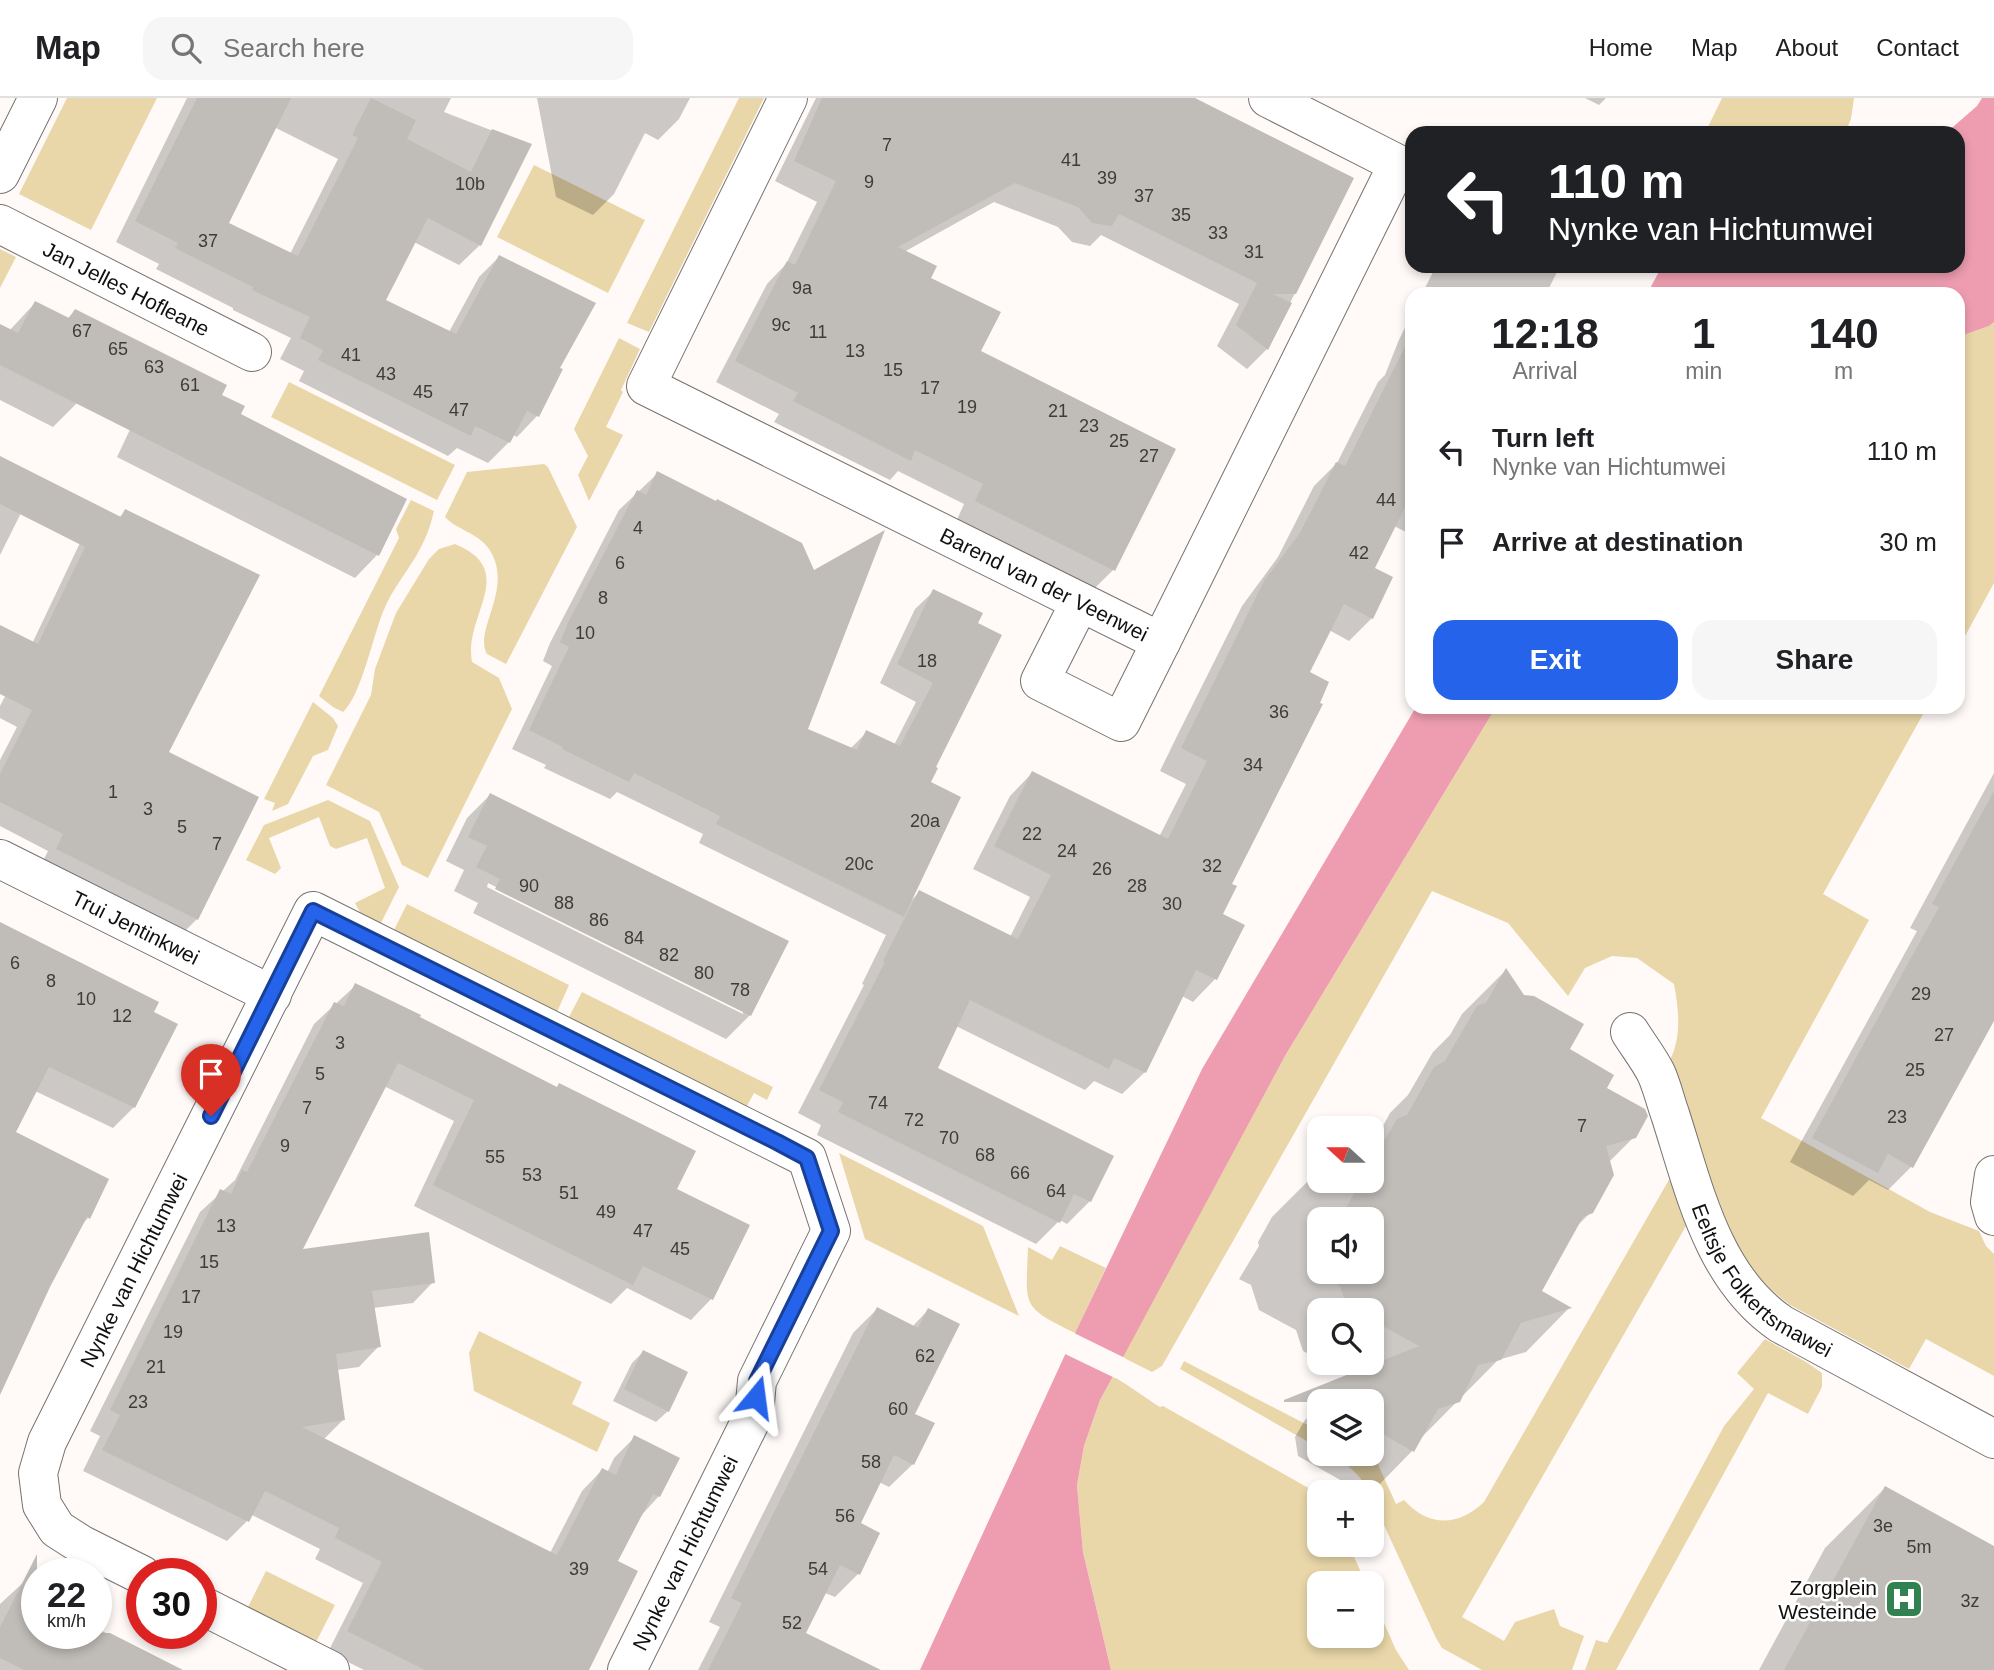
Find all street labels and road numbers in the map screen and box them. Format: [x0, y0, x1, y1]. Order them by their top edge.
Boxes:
street label: Jan Jelles Hofleane [40, 237, 214, 340]
street label: Barend van der Veenwei [937, 523, 1152, 645]
street label: Trui Jentinkwei [68, 886, 203, 968]
street label: Nynke van Hichtumwei [75, 1169, 191, 1371]
street label: Eeltsje Folkertsmawei [1688, 1200, 1836, 1361]
street label: Nynke van Hichtumwei [628, 1452, 742, 1654]

